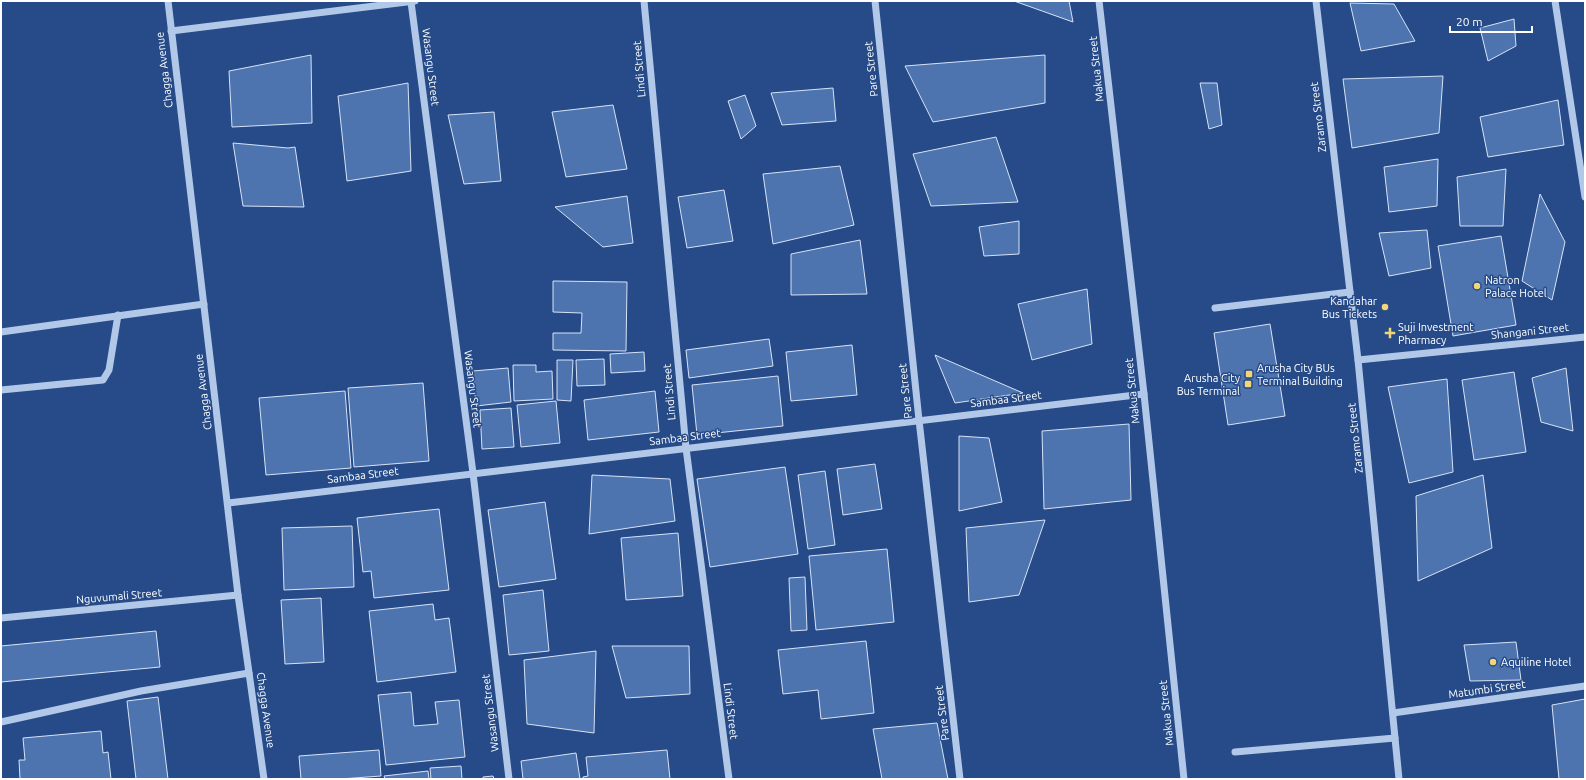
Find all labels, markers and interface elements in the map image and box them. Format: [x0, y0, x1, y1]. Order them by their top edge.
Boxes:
scale bar [1450, 8, 1532, 34]
text: 20 m [1456, 15, 1483, 28]
street label: Wasangu Street [420, 27, 442, 107]
street label: Chagga Avenue [153, 31, 175, 109]
street label: Makua Street [1087, 35, 1105, 102]
street label: Lindi Street [630, 39, 647, 98]
street label: Pare Street [862, 40, 880, 97]
street label: Zaramo Street [1308, 80, 1328, 153]
place label: Natron Palace Hotel [1485, 274, 1547, 299]
marker: Natron Palace Hotel [1472, 281, 1482, 291]
place label: Kandahar Bus Tickets [1322, 295, 1378, 320]
marker: Kandahar Bus Tickets [1380, 302, 1390, 312]
place label: Suji Investment Pharmacy [1398, 321, 1474, 346]
street label: Shangani Street [1491, 321, 1570, 341]
marker: Suji Investment Pharmacy [1385, 328, 1395, 338]
street label: Wasangu Street [462, 349, 484, 429]
street label: Chagga Avenue [192, 353, 214, 431]
street label: Makua Street [1123, 357, 1141, 424]
street label: Lindi Street [660, 362, 677, 421]
street label: Pare Street [896, 362, 914, 419]
place label: Arusha City BUs Terminal Building [1257, 362, 1343, 387]
marker: Arusha City BUs Terminal Building [1244, 369, 1254, 379]
place label: Arusha City Bus Terminal [1177, 372, 1241, 397]
marker: Arusha City Bus Terminal [1243, 379, 1253, 389]
street label: Sambaa Street [970, 389, 1043, 409]
street label: Zaramo Street [1345, 401, 1365, 474]
street label: Sambaa Street [649, 427, 722, 447]
street label: Sambaa Street [327, 465, 400, 485]
street label: Nguvumali Street [76, 586, 163, 606]
place label: Aquiline Hotel [1501, 656, 1571, 668]
marker: Aquiline Hotel [1488, 657, 1498, 667]
street label: Chagga Avenue [255, 671, 277, 749]
street label: Wasangu Street [479, 673, 501, 753]
street label: Matumbi Street [1448, 678, 1527, 700]
street label: Makua Street [1157, 679, 1175, 746]
street label: Lindi Street [722, 682, 741, 741]
street label: Pare Street [933, 684, 951, 741]

